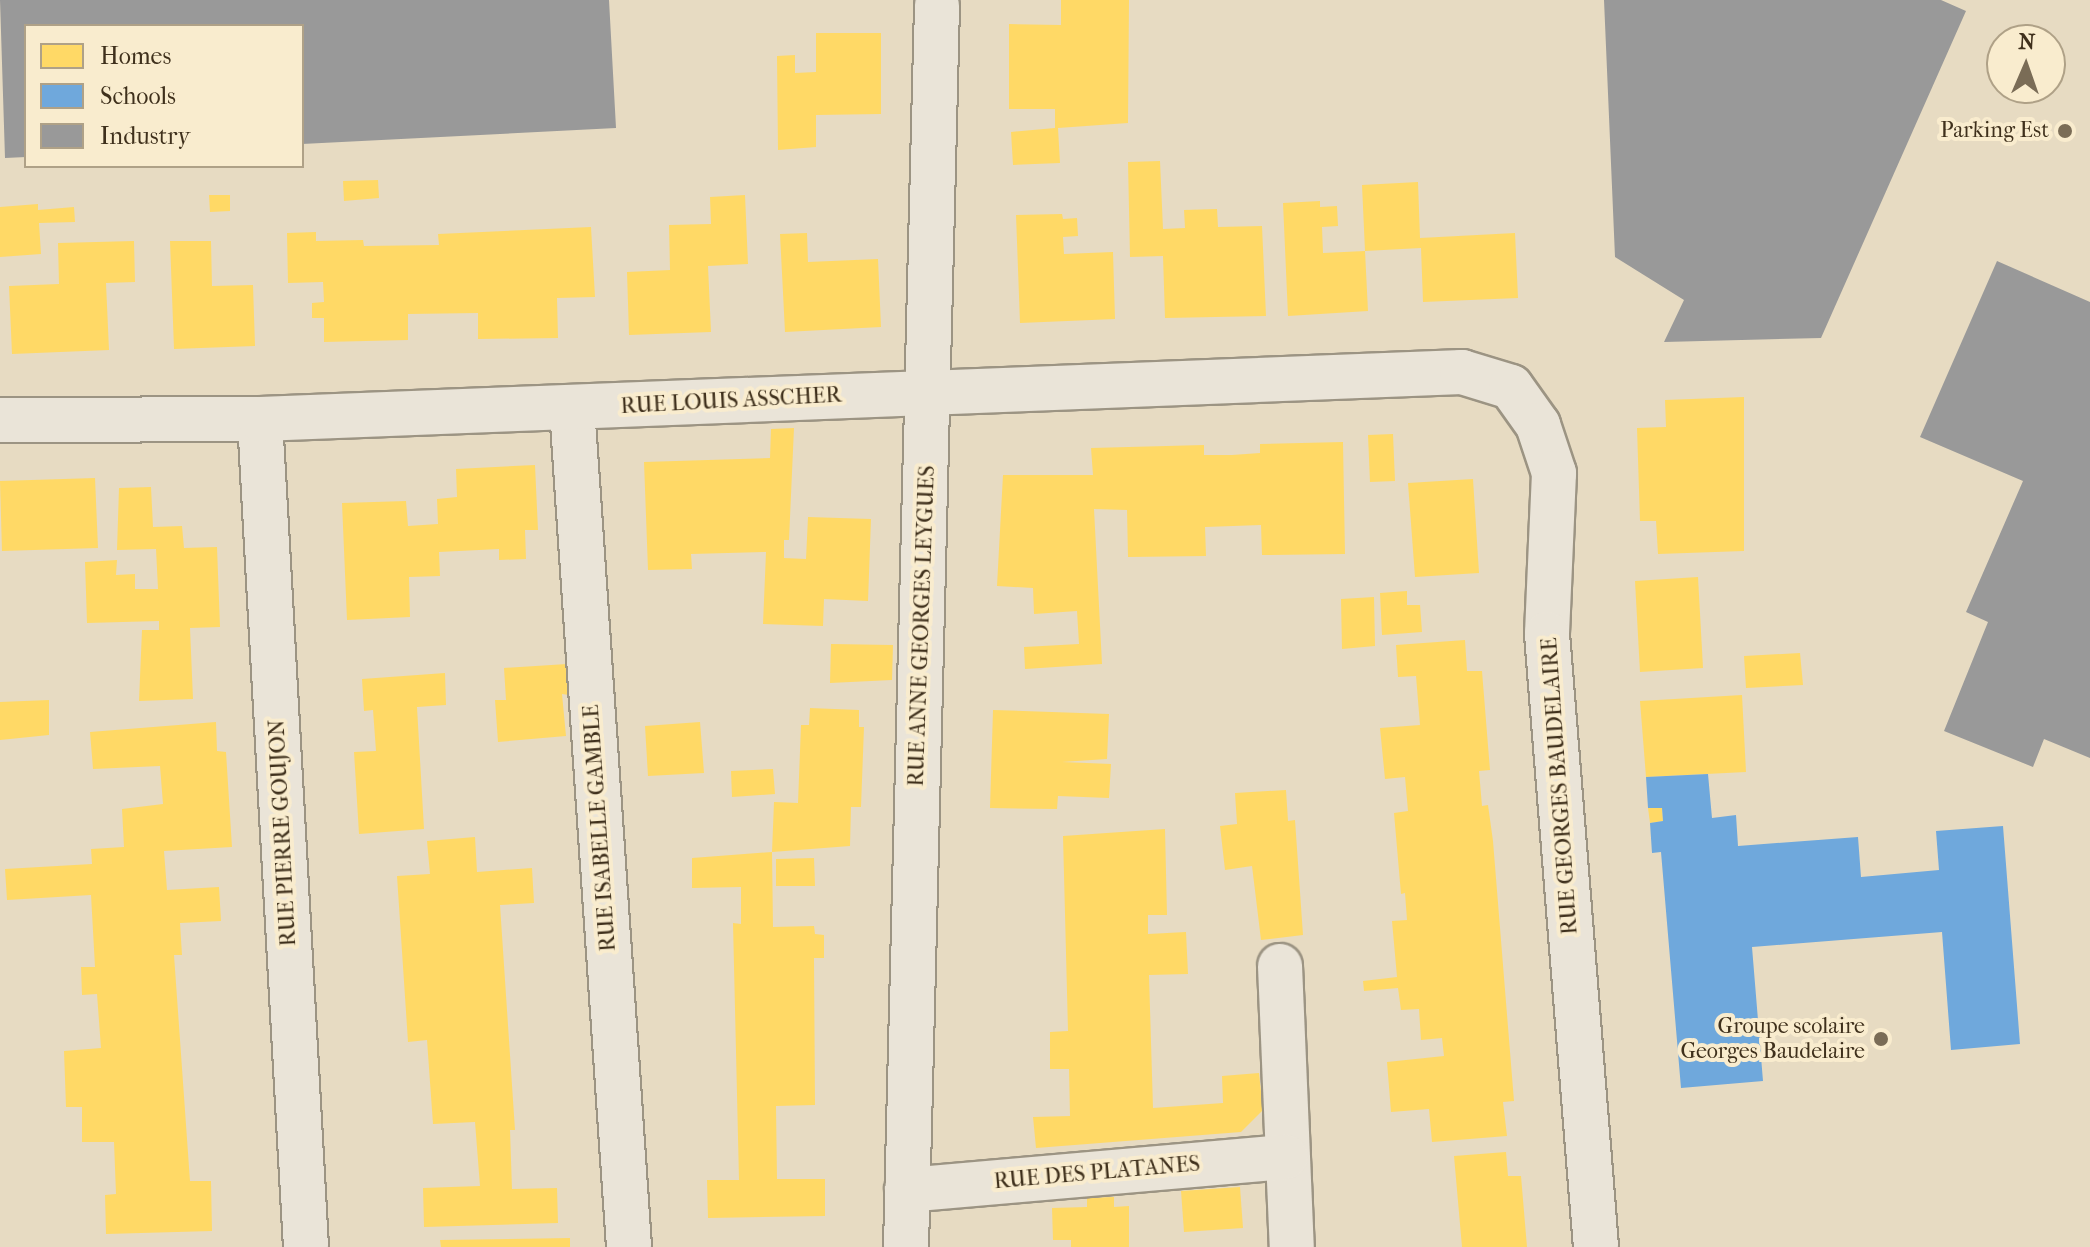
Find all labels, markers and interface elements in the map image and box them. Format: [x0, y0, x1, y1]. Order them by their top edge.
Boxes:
legend [24, 24, 304, 168]
north arrow [1986, 24, 2066, 104]
text: N [2018, 29, 2036, 55]
text: Homes [100, 42, 171, 70]
text: Schools [100, 82, 176, 110]
place label: Parking Est [1940, 118, 2049, 144]
text: Industry [100, 122, 190, 150]
marker: Parking Est [2056, 122, 2074, 140]
street label: RUE LOUIS ASSCHER [620, 382, 842, 420]
street label: RUE ANNE GEORGES LEYGUES [903, 465, 941, 787]
street label: RUE GEORGES BAUDELAIRE [1536, 636, 1584, 936]
street label: RUE ISABELLE GAMBLE [578, 704, 622, 952]
street label: RUE PIERRE GOUJON [264, 719, 302, 947]
place label: Groupe scolaire Georges Baudelaire [1680, 1013, 1865, 1064]
marker: Groupe scolaire Georges Baudelaire [1872, 1030, 1890, 1048]
street label: RUE DES PLATANES [993, 1151, 1201, 1195]

